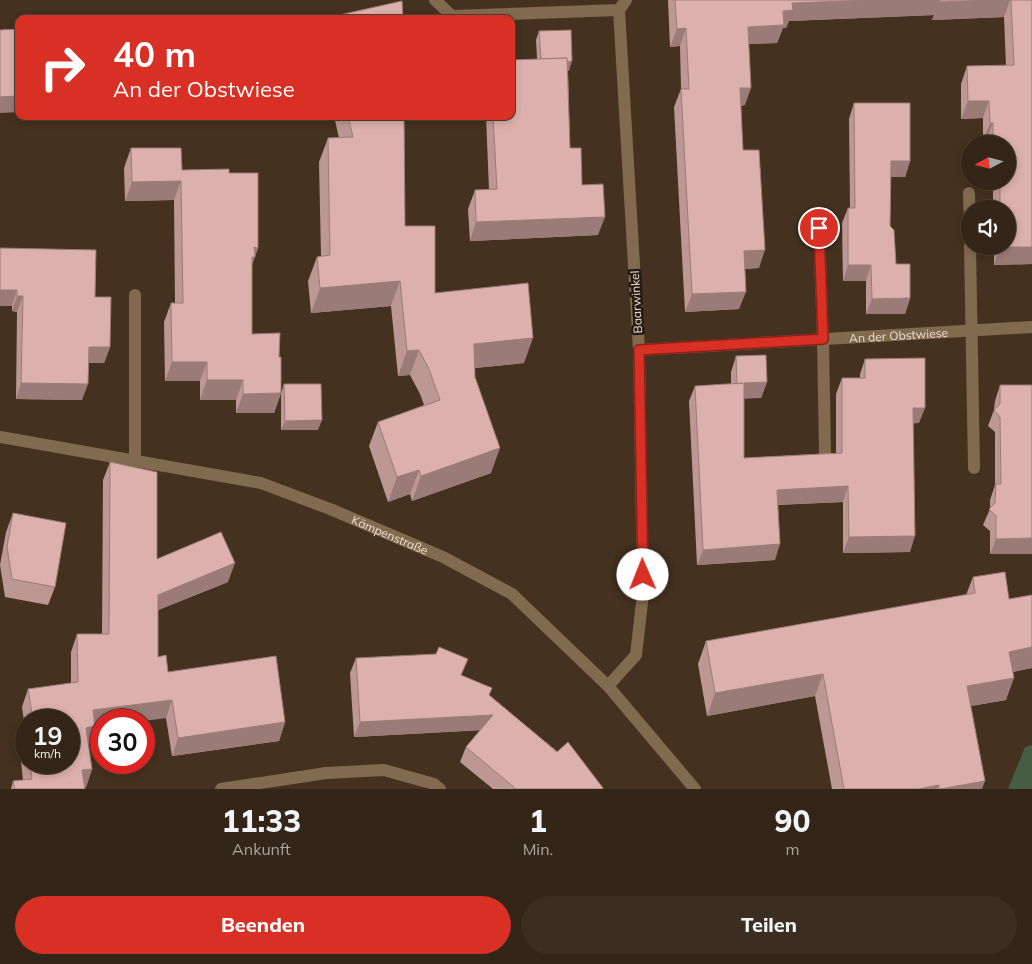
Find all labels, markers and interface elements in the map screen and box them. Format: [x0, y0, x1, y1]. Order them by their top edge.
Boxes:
text: 40 m [113, 32, 196, 76]
icon: right [30, 35, 95, 100]
text: An der Obstwiese [113, 75, 295, 103]
north arrow [961, 135, 1016, 190]
map controls [961, 135, 1016, 255]
button: sound [961, 200, 1016, 255]
pin [798, 207, 840, 249]
icon: arrive [805, 214, 833, 242]
street label: Baarwinkel [627, 270, 645, 334]
street label: An der Obstwiese [849, 324, 949, 345]
street label: Kämpenstraße [349, 512, 431, 557]
position arrow [616, 548, 668, 600]
speed limit sign: 30 [90, 709, 155, 774]
text: 19 [32, 720, 63, 751]
text: km/h [34, 746, 61, 761]
text: 11:33 [221, 802, 301, 840]
text: 1 [529, 802, 547, 840]
text: 90 [775, 802, 811, 840]
text: Ankunft [232, 839, 291, 859]
text: Min. [523, 839, 553, 859]
text: m [786, 839, 800, 859]
button: Beenden [15, 896, 511, 954]
button: Teilen [521, 896, 1017, 954]

